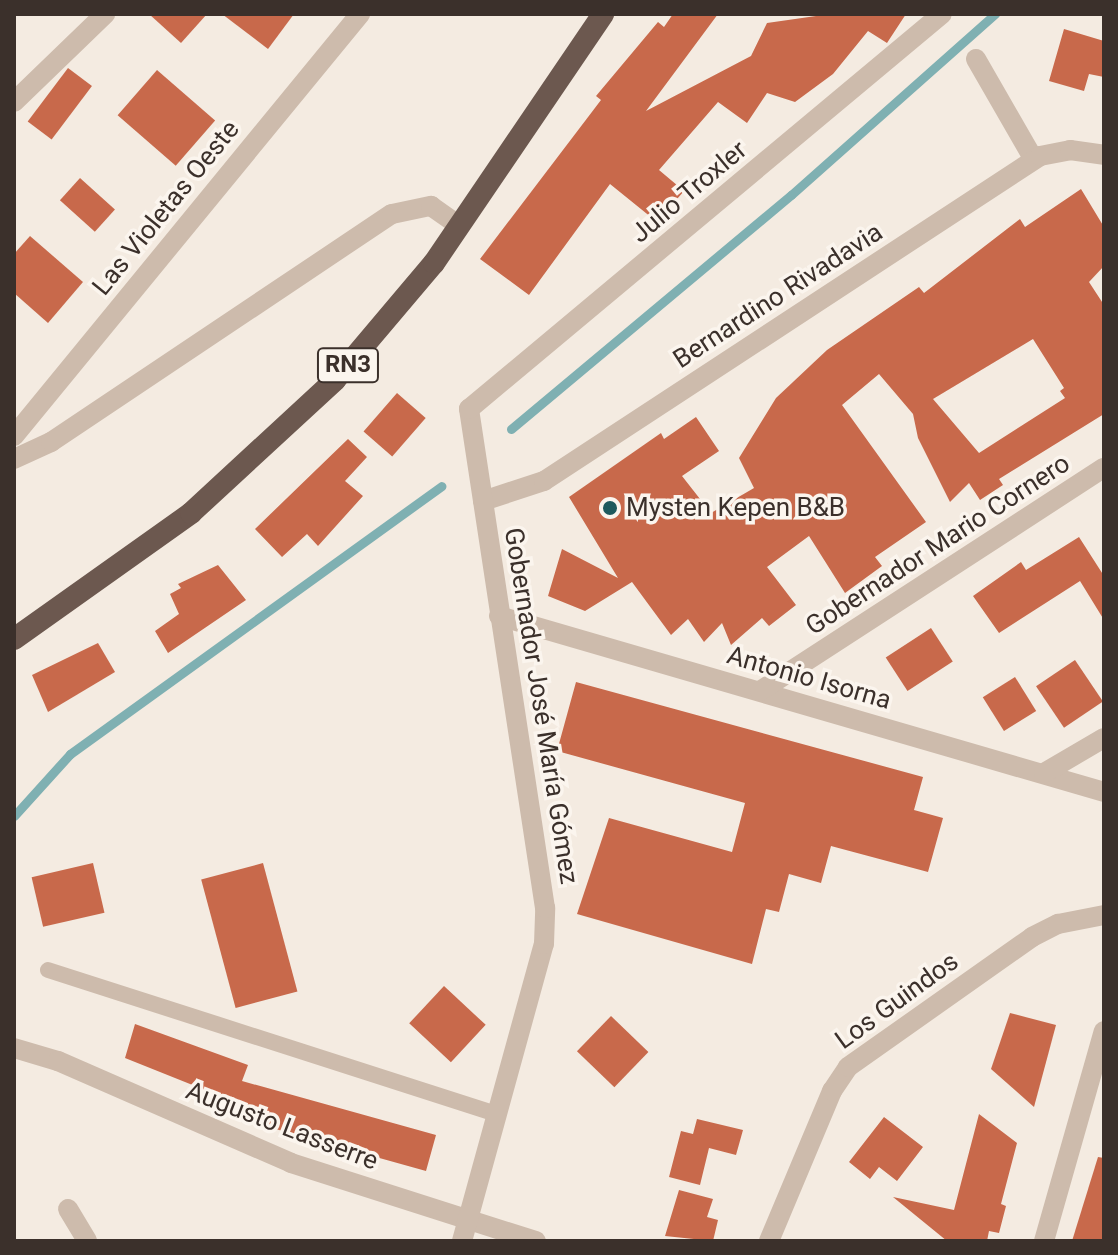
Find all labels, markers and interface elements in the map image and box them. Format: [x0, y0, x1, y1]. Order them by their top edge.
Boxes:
street label: Las Violetas Oeste [86, 114, 246, 302]
street label: Julio Troxler [625, 134, 753, 250]
street label: Bernardino Rivadavia [668, 217, 888, 375]
road number: RN3 [316, 345, 380, 385]
street label: Gobernador Mario Cornero [800, 448, 1076, 642]
place label: Mysten Kepen B&B [626, 492, 845, 524]
marker: Mysten Kepen B&B [601, 499, 619, 517]
street label: Gobernador José María Gómez [497, 526, 585, 886]
street label: Antonio Isorna [723, 640, 895, 716]
street label: Los Guindos [829, 946, 965, 1056]
street label: Augusto Lasserre [182, 1075, 382, 1177]

